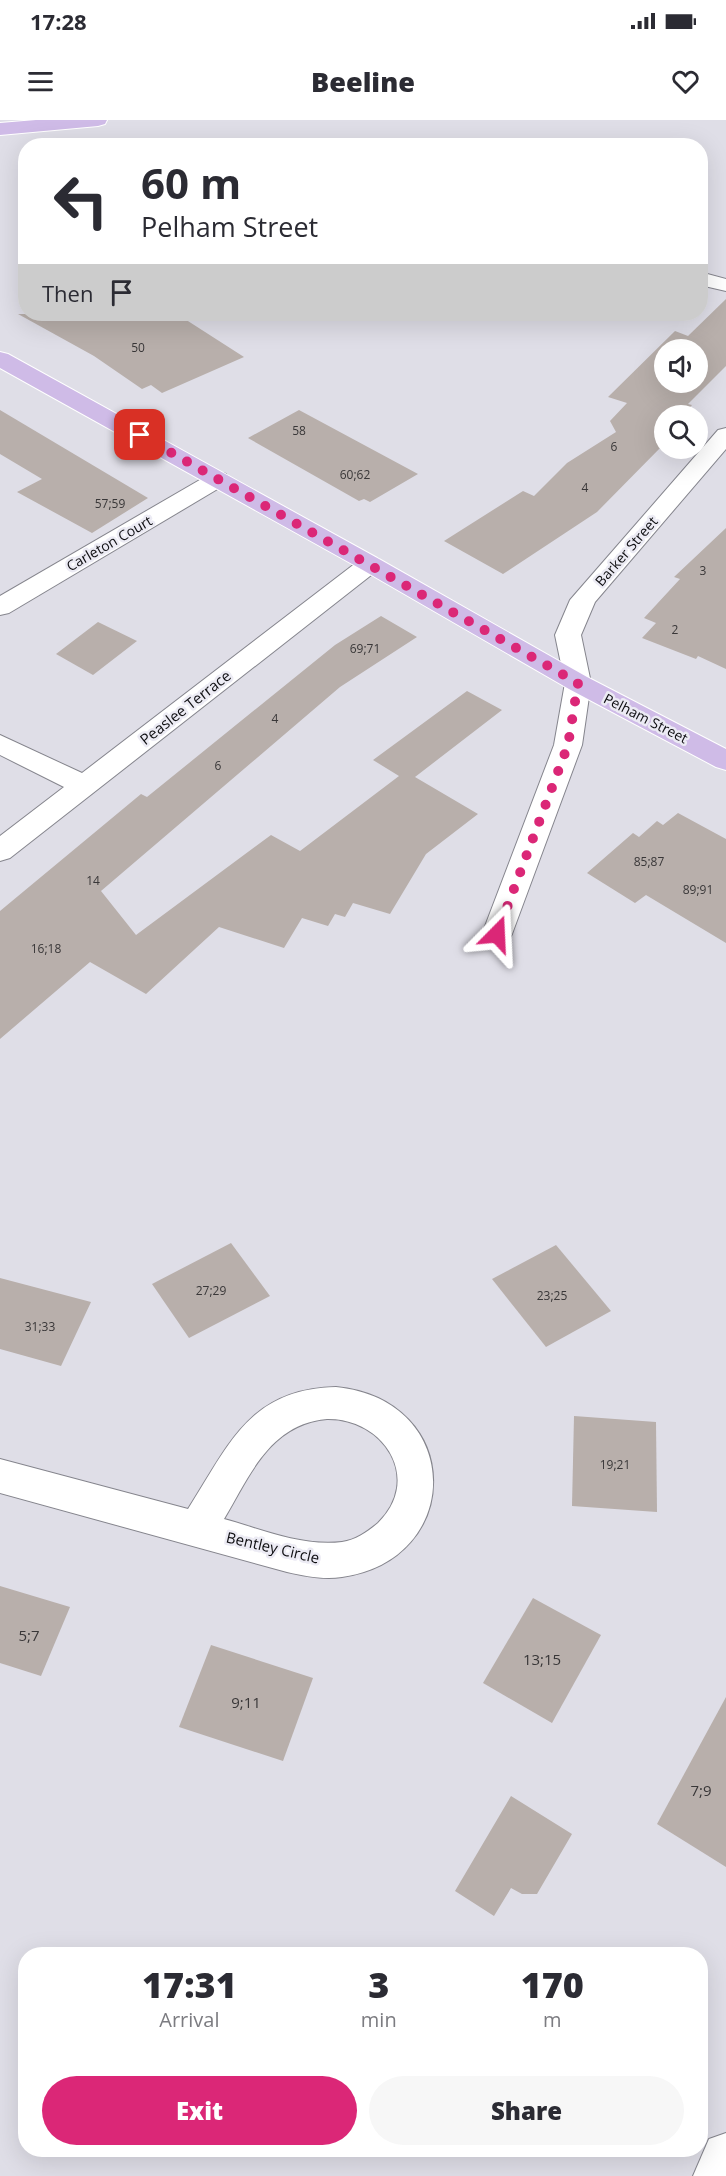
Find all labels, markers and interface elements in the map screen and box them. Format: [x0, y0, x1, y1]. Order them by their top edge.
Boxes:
text: 17:28 [30, 6, 87, 36]
text: Beeline [311, 63, 415, 100]
icon: menu [24, 65, 57, 98]
icon: heart [669, 65, 702, 98]
text: 60 m [141, 154, 241, 211]
icon: left [42, 162, 120, 240]
text: Pelham Street [141, 208, 318, 245]
icon: arrive [105, 276, 138, 309]
text: Then [42, 278, 93, 308]
house number: 50 [131, 339, 145, 356]
map controls [654, 339, 708, 459]
button: sound [654, 339, 708, 393]
button: search [654, 405, 708, 459]
pin [114, 409, 165, 460]
icon: arrive [123, 418, 156, 451]
house number: 58 [292, 422, 306, 439]
house number: 6 [611, 438, 618, 455]
house number: 60;62 [340, 466, 370, 483]
house number: 4 [582, 479, 589, 496]
house number: 57;59 [95, 495, 125, 512]
street label: Carleton Court [63, 511, 155, 575]
street label: Barker Street [591, 512, 661, 590]
house number: 3 [700, 562, 707, 579]
house number: 2 [672, 621, 679, 638]
house number: 69;71 [350, 640, 380, 657]
street label: Peaslee Terrace [135, 665, 235, 749]
street label: Pelham Street [601, 689, 691, 747]
house number: 4 [272, 710, 279, 727]
house number: 6 [215, 757, 222, 774]
house number: 85;87 [634, 853, 664, 870]
house number: 14 [86, 872, 100, 889]
house number: 89;91 [683, 881, 713, 898]
position arrow [465, 902, 529, 966]
house number: 16;18 [31, 940, 61, 957]
house number: 27;29 [196, 1282, 226, 1299]
house number: 23;25 [537, 1287, 567, 1304]
house number: 31;33 [25, 1318, 55, 1335]
house number: 19;21 [600, 1456, 630, 1473]
street label: Bentley Circle [224, 1527, 322, 1567]
house number: 5;7 [18, 1625, 40, 1645]
house number: 13;15 [523, 1649, 561, 1669]
house number: 9;11 [231, 1692, 261, 1712]
house number: 7;9 [690, 1780, 712, 1800]
text: 17:31 [142, 1960, 237, 2009]
text: 3 [368, 1960, 389, 2009]
text: 170 [521, 1960, 584, 2009]
text: Arrival [159, 2006, 220, 2033]
text: min [361, 2006, 397, 2033]
text: m [543, 2006, 562, 2033]
button: Exit [42, 2076, 357, 2145]
button: Share [369, 2076, 684, 2145]

